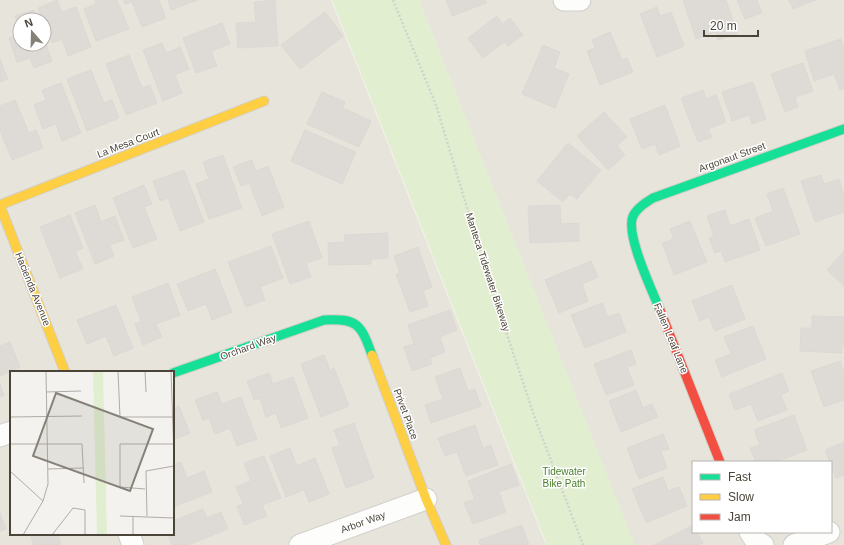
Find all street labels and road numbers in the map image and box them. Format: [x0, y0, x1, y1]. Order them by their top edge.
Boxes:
street label: La Mesa Court [95, 126, 161, 160]
street label: Argonaut Street [697, 140, 767, 174]
street label: Manteca Tidewater Bikeway [464, 211, 512, 333]
street label: Hacienda Avenue [13, 251, 53, 328]
street label: Fallen Leaf Lane [652, 301, 690, 375]
street label: Orchard Way [219, 332, 277, 362]
street label: Privet Place [392, 387, 420, 441]
street label: Arbor Way [339, 509, 387, 535]

